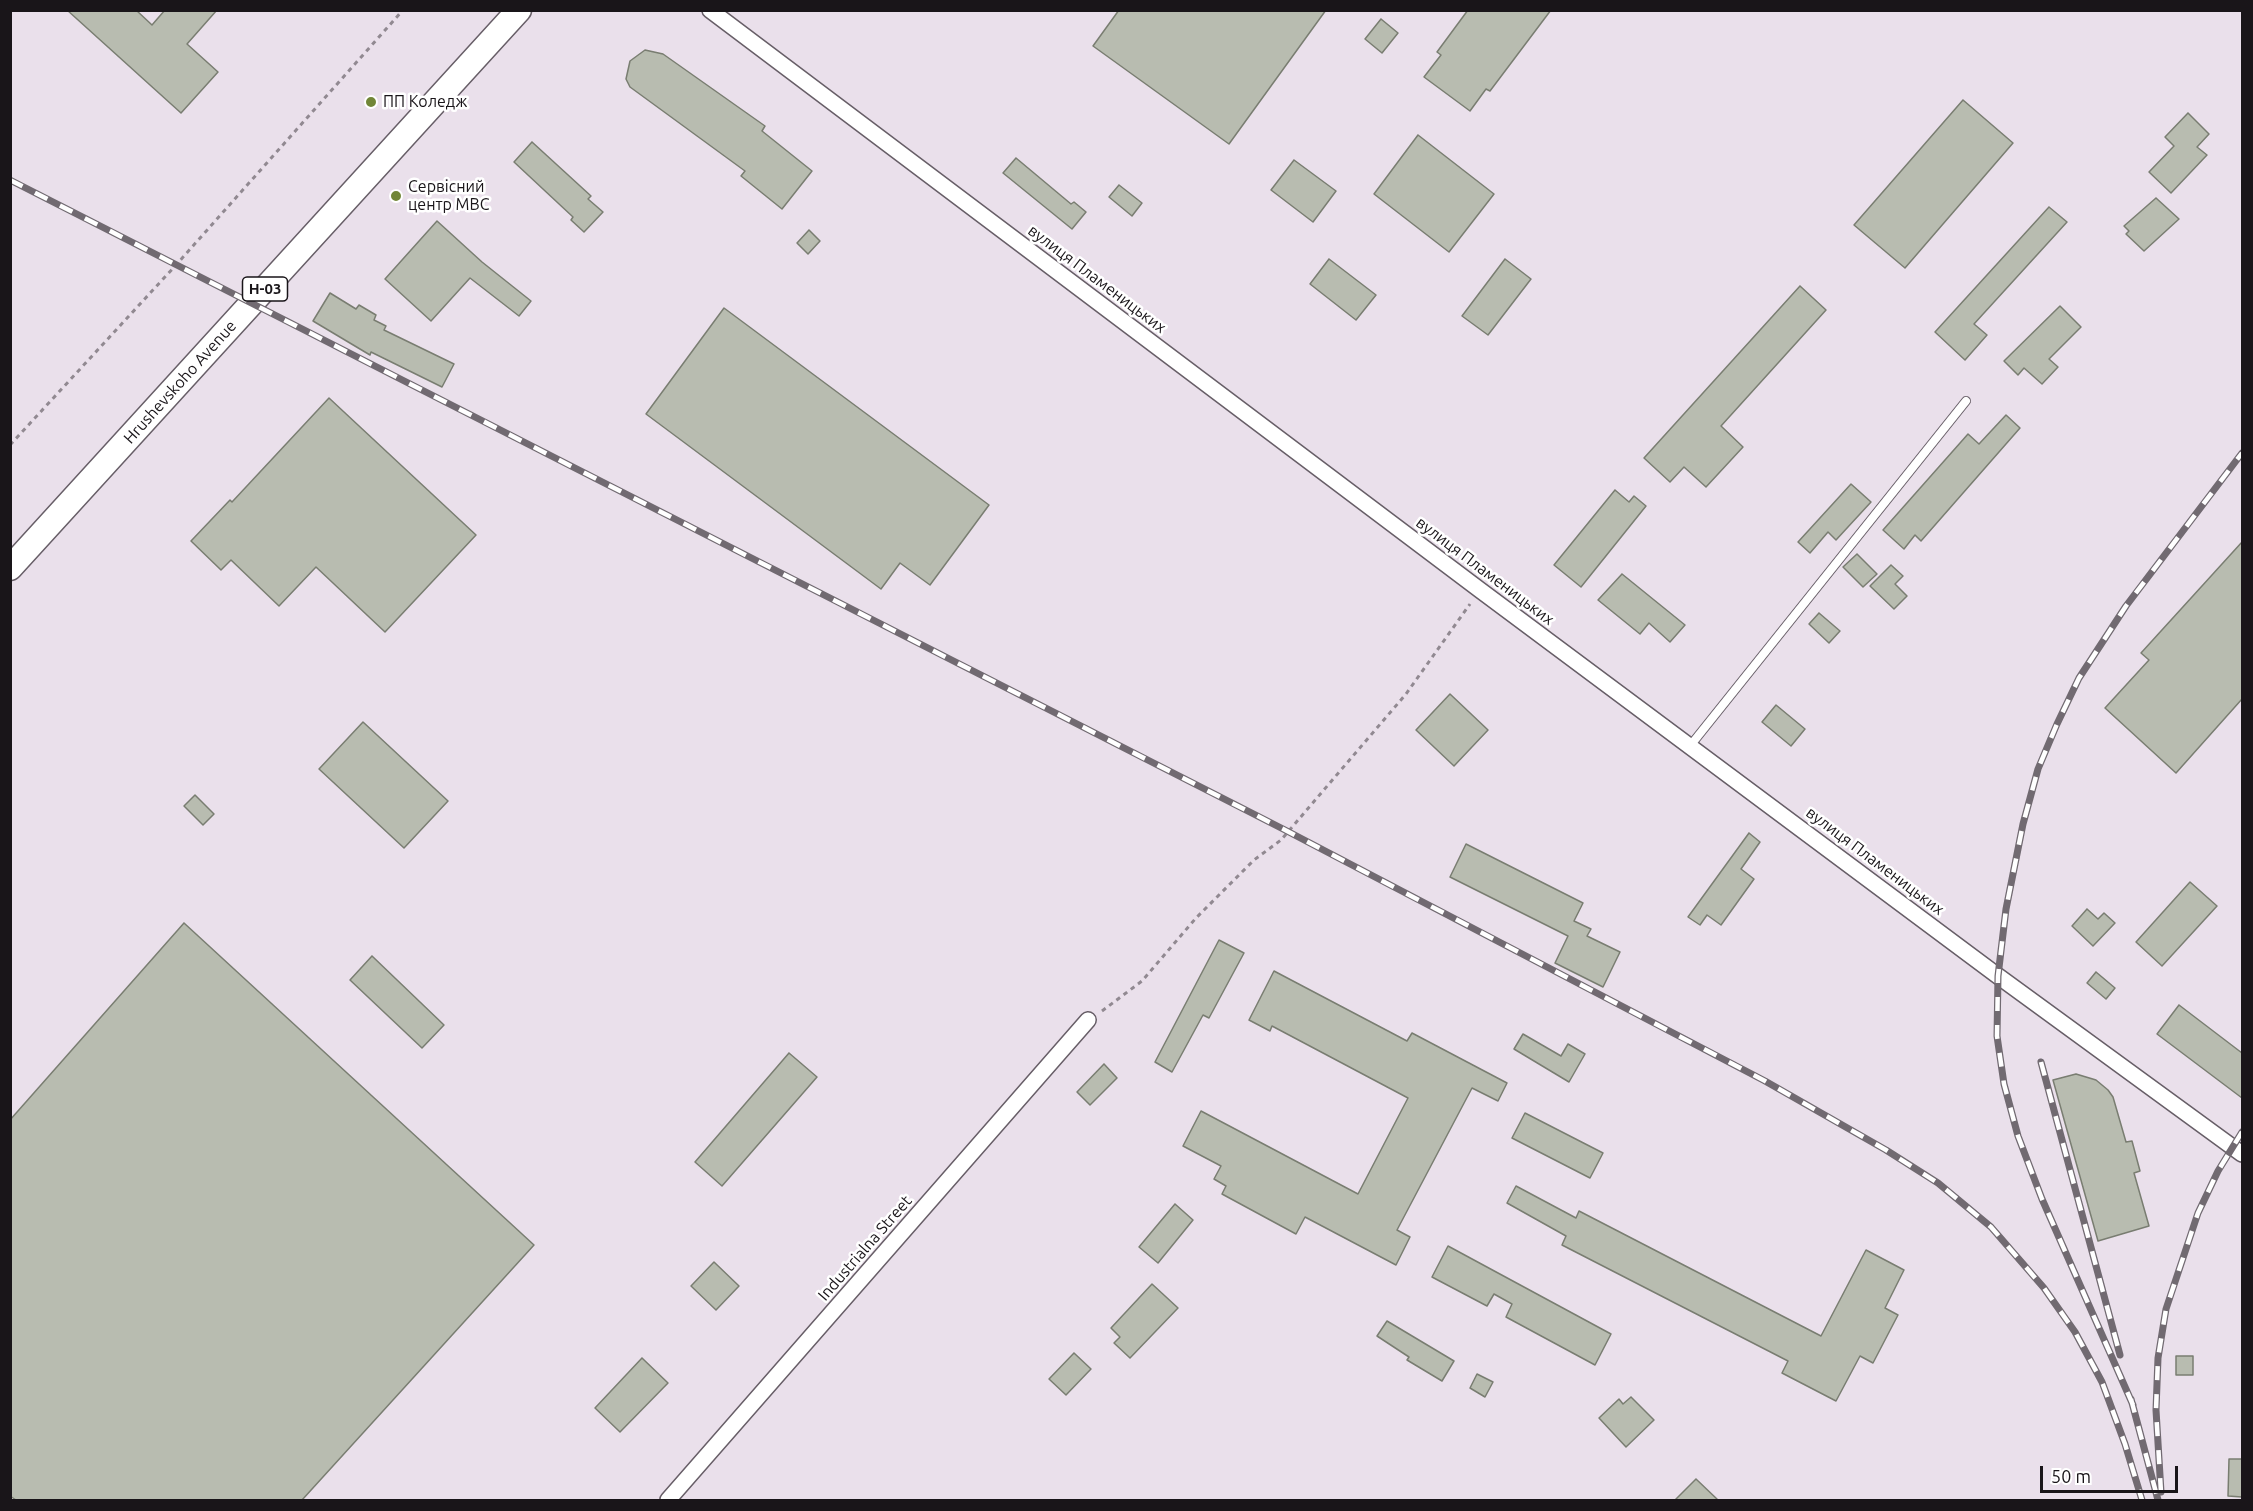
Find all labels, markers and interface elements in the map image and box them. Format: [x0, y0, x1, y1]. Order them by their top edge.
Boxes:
place label: ПП Коледж [383, 92, 467, 112]
marker: ПП Коледж [364, 95, 378, 109]
place label: Сервісний центр МВС [408, 177, 489, 215]
marker: Сервісний центр МВС [389, 189, 403, 203]
street label: вулиця Пламеницьких [1024, 221, 1170, 337]
road number: Н-03 [242, 277, 288, 301]
street label: Hrushevskoho Avenue [120, 316, 240, 448]
street label: вулиця Пламеницьких [1412, 513, 1558, 629]
street label: вулиця Пламеницьких [1802, 803, 1948, 919]
street label: Industrialna Street [814, 1192, 916, 1304]
scale bar [2043, 1454, 2181, 1492]
text: 50 m [2051, 1466, 2091, 1486]

